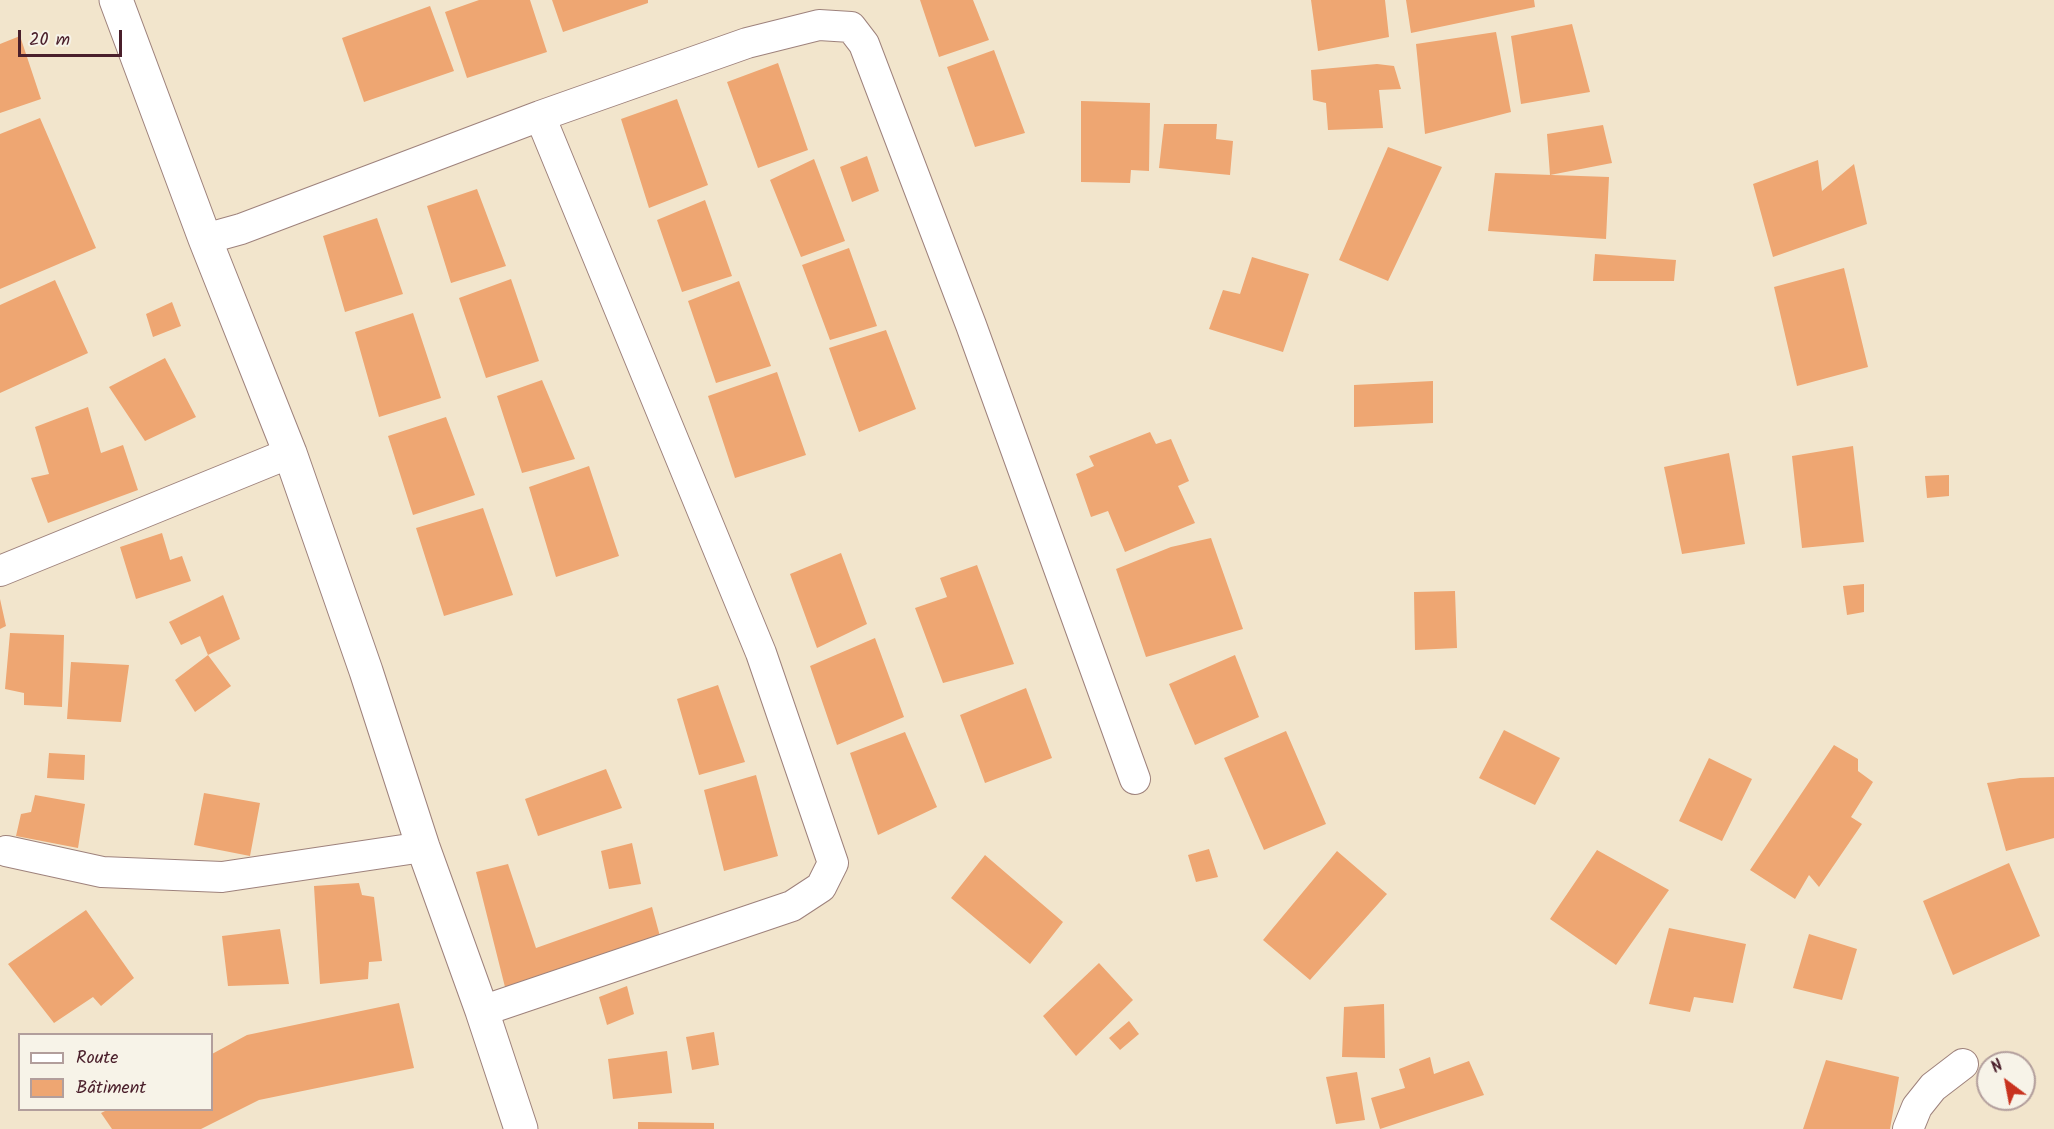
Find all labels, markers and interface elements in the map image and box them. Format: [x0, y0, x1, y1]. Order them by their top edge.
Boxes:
scale bar [21, 18, 124, 56]
text: 20 m [29, 26, 70, 55]
legend [18, 1033, 213, 1111]
text: Route [76, 1044, 118, 1073]
north arrow [1976, 1051, 2036, 1111]
text: N [1986, 1054, 2008, 1080]
text: Bâtiment [76, 1074, 146, 1103]

